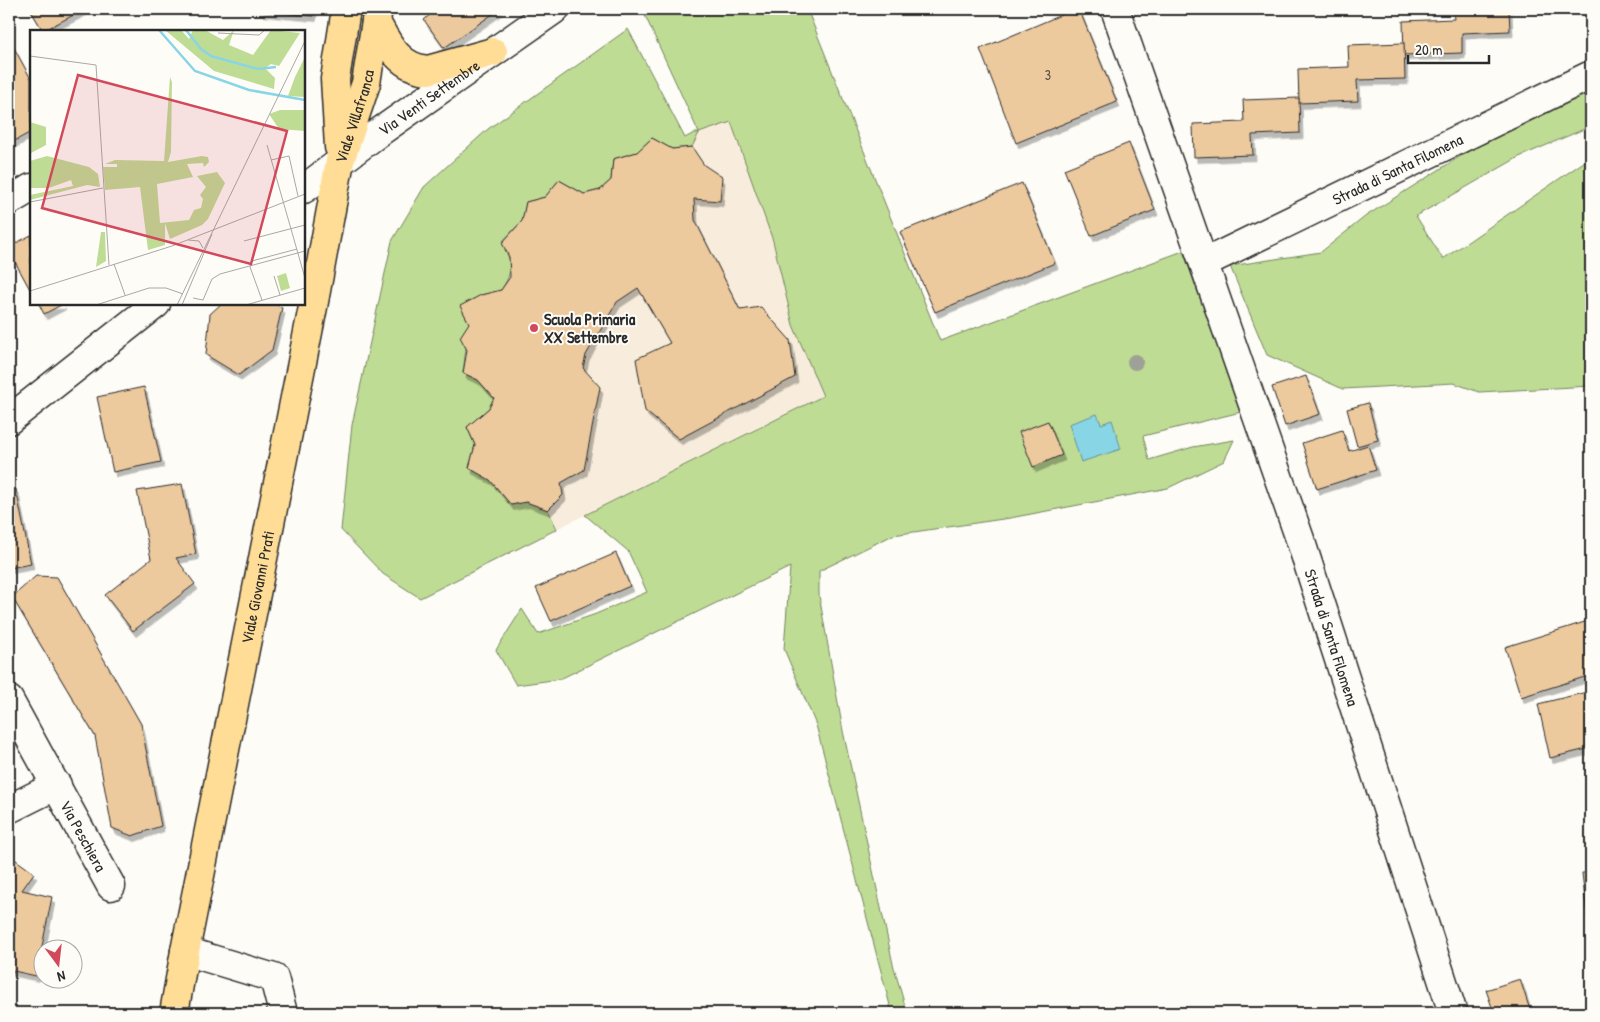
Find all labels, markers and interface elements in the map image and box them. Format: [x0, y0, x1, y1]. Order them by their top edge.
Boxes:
inset map [30, 30, 305, 305]
scale bar [1408, 32, 1489, 64]
text: 20 m [1415, 39, 1442, 60]
street label: Via Venti Settembre [374, 54, 485, 141]
house number: 3 [1045, 65, 1051, 84]
street label: Viale Villafranca [329, 68, 379, 166]
street label: Strada di Santa Filomena [1328, 128, 1466, 210]
place label: Scuola Primaria XX Settembre [544, 308, 636, 348]
marker: Scuola Primaria XX Settembre [528, 322, 540, 334]
street label: Viale Giovanni Prati [235, 529, 279, 645]
street label: Strada di Santa Filomena [1300, 566, 1364, 709]
street label: Via Peschiera [55, 796, 112, 875]
north arrow [32, 940, 82, 990]
text: N [55, 967, 68, 987]

